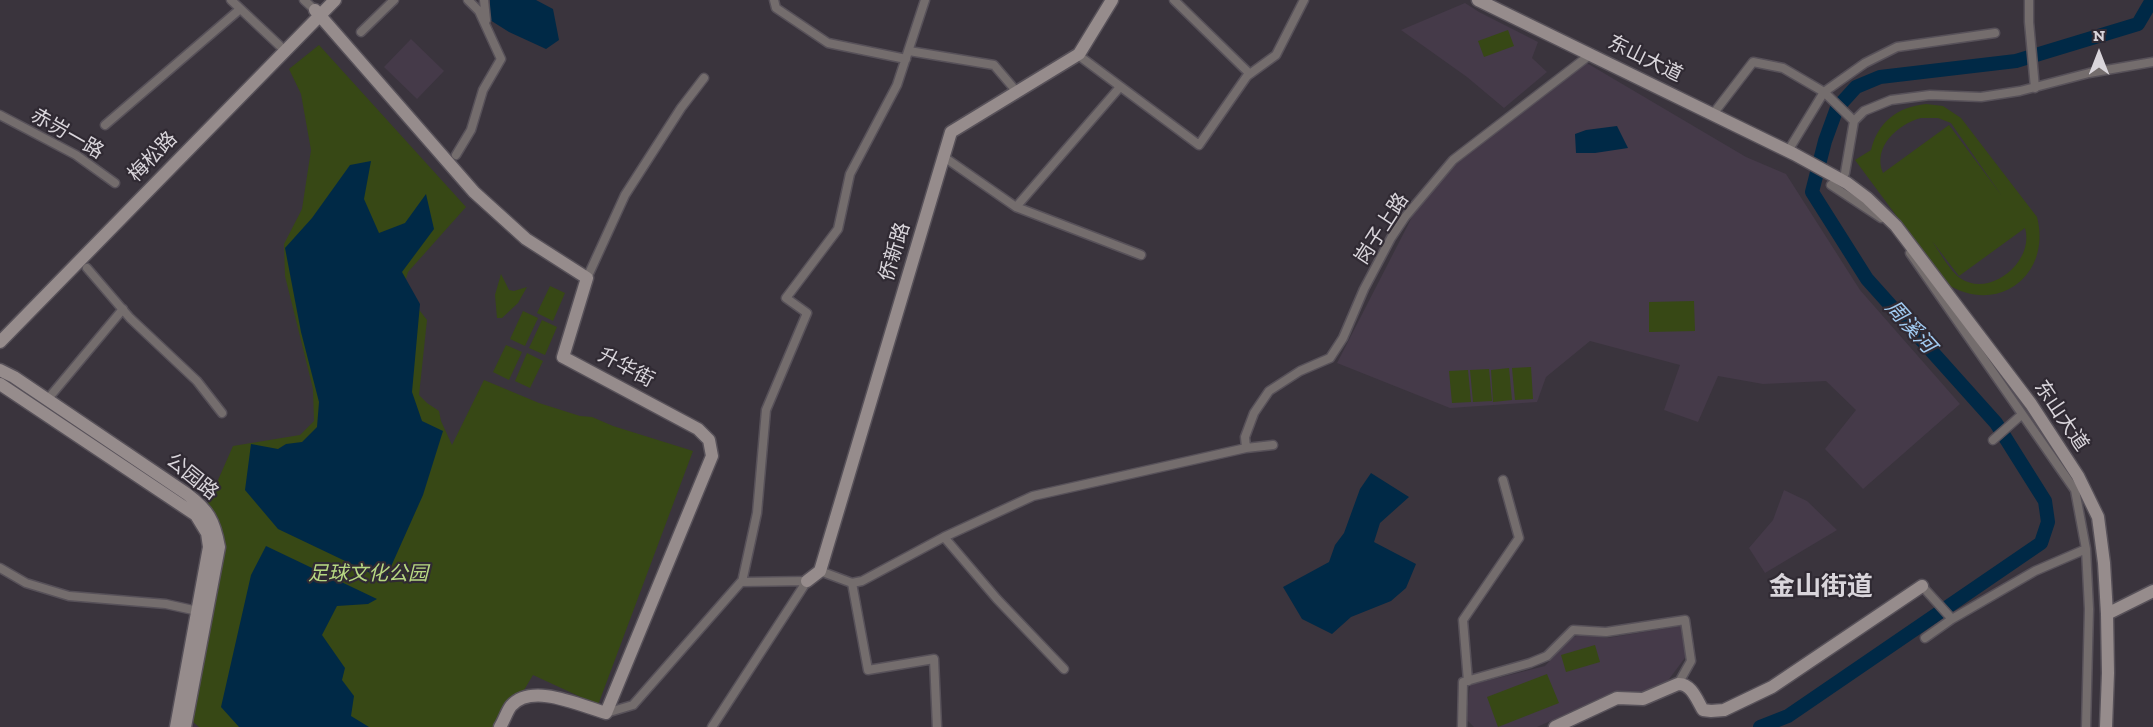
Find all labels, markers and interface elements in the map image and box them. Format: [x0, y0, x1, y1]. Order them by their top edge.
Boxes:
north arrow [2069, 24, 2129, 84]
text: N [2093, 26, 2105, 45]
street label: 东山大道 [1604, 31, 1686, 87]
street label: 赤岃一路 [26, 104, 108, 164]
street label: 梅松路 [124, 127, 182, 187]
street label: 岗子上路 [1350, 189, 1414, 269]
street label: 侨新路 [875, 220, 915, 284]
water label: 周溪河 [1880, 295, 1940, 359]
street label: 升华街 [594, 343, 658, 393]
street label: 东山大道 [2029, 376, 2093, 456]
street label: 公园路 [161, 449, 223, 505]
park label: 足球文化公园 [308, 562, 428, 586]
district label: 金山街道 [1769, 572, 1873, 604]

